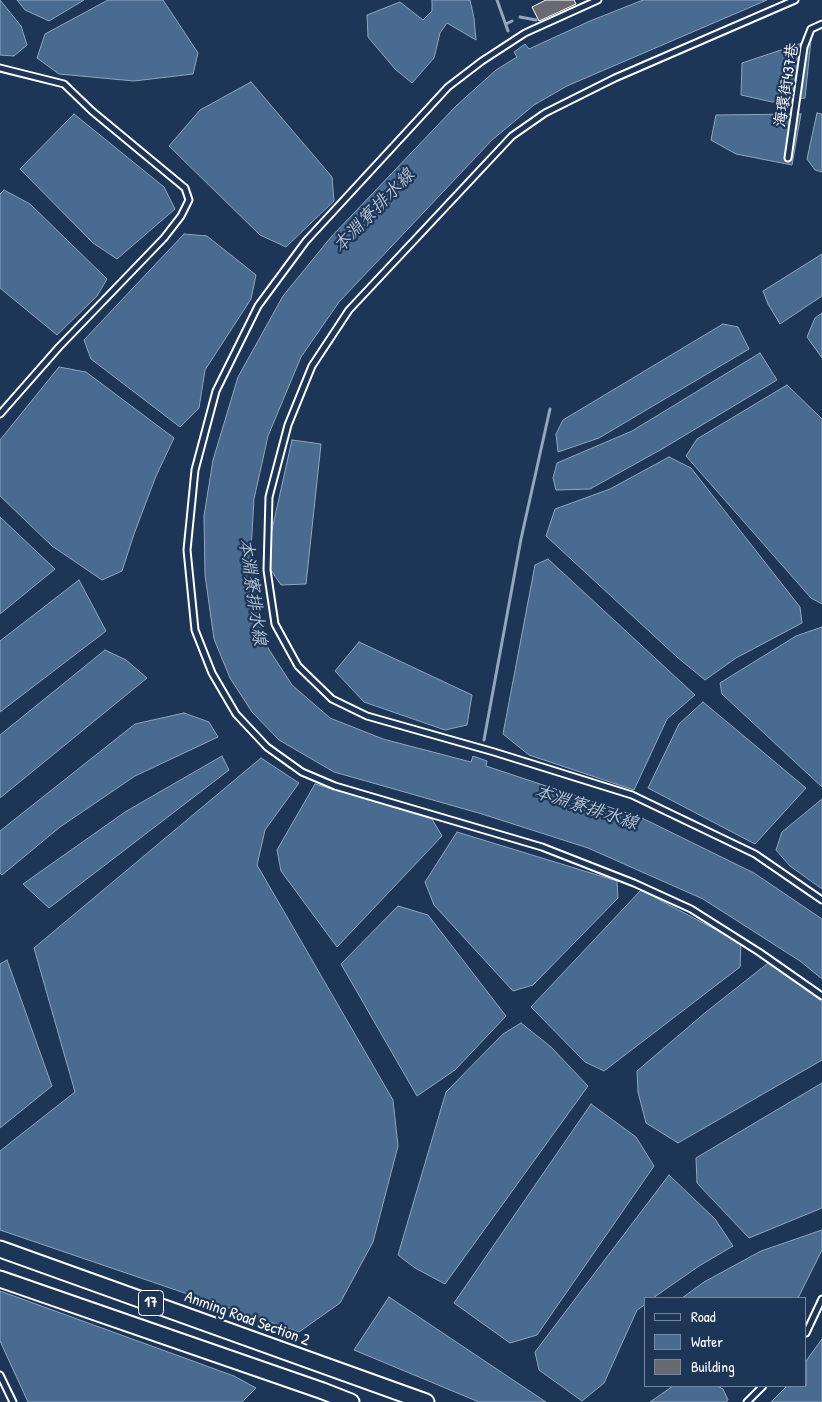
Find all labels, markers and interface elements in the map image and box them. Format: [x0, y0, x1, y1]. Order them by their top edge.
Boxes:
street label: 海環街437巷 [771, 41, 803, 129]
water label: 本淵寮排水線 [329, 165, 419, 257]
water label: 本淵寮排水線 [234, 537, 270, 647]
water label: 本淵寮排水線 [531, 781, 641, 835]
street label: Anming Road Section 2 [182, 1288, 312, 1350]
road number: 17 [138, 1290, 164, 1316]
legend [644, 1297, 807, 1387]
text: Road [691, 1306, 716, 1327]
text: Water [691, 1331, 723, 1352]
text: Building [691, 1356, 735, 1377]

